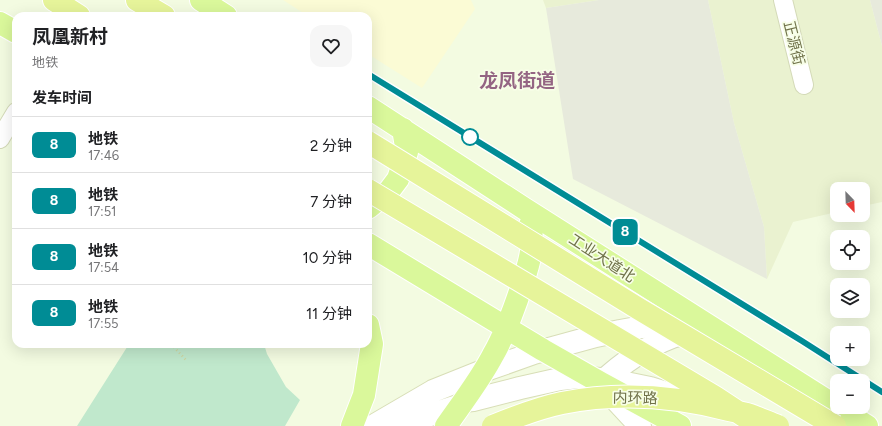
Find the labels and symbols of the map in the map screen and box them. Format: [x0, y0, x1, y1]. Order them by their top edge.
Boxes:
street label: 正源街 [780, 19, 808, 67]
district label: 龙凤街道 [479, 69, 555, 92]
unlabelled marker [461, 128, 479, 146]
north arrow [830, 182, 870, 222]
line badge: 8 [612, 219, 638, 245]
street label: 工业大道北 [566, 230, 638, 286]
street label: 内环路 [612, 389, 658, 407]

